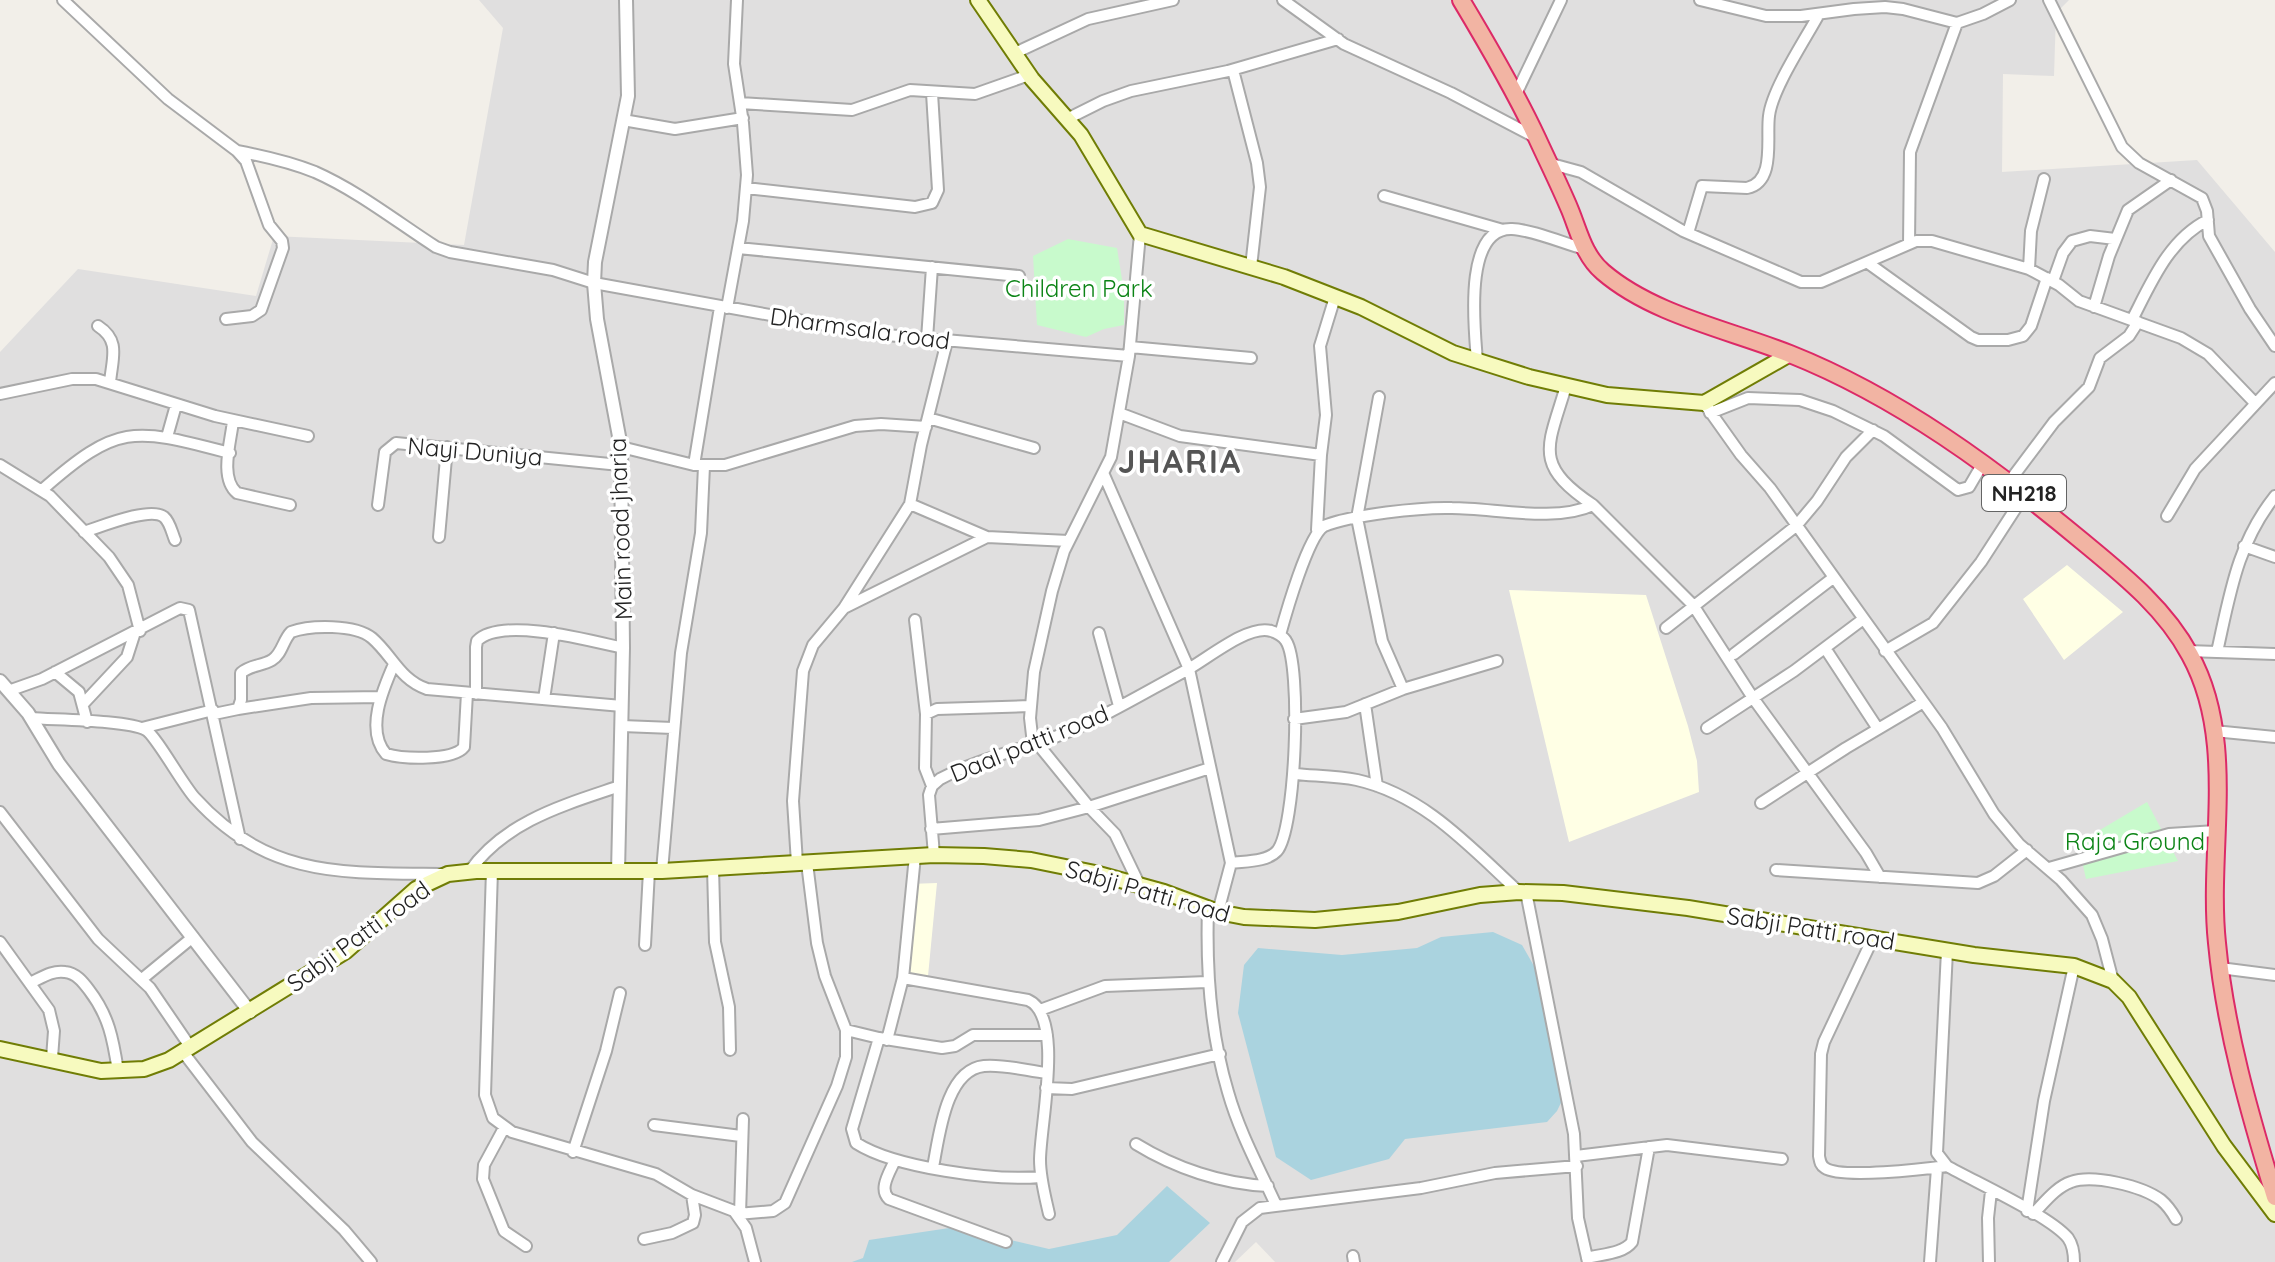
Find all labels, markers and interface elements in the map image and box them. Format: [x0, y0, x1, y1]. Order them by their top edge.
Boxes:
park label: Children Park [1005, 273, 1153, 303]
street label: Dharmsala road [768, 301, 952, 355]
street label: Nayi Duniya [406, 430, 544, 472]
street label: Main road jharia [602, 437, 638, 621]
district label: JHARIA [1118, 441, 1242, 481]
road number: NH218 [1982, 475, 2066, 511]
street label: Daal patti road [945, 698, 1113, 788]
park label: Raja Ground [2065, 826, 2205, 856]
street label: Sabji Patti road [1062, 853, 1234, 929]
street label: Sabji Patti road [281, 874, 435, 998]
street label: Sabji Patti road [1725, 900, 1897, 956]

